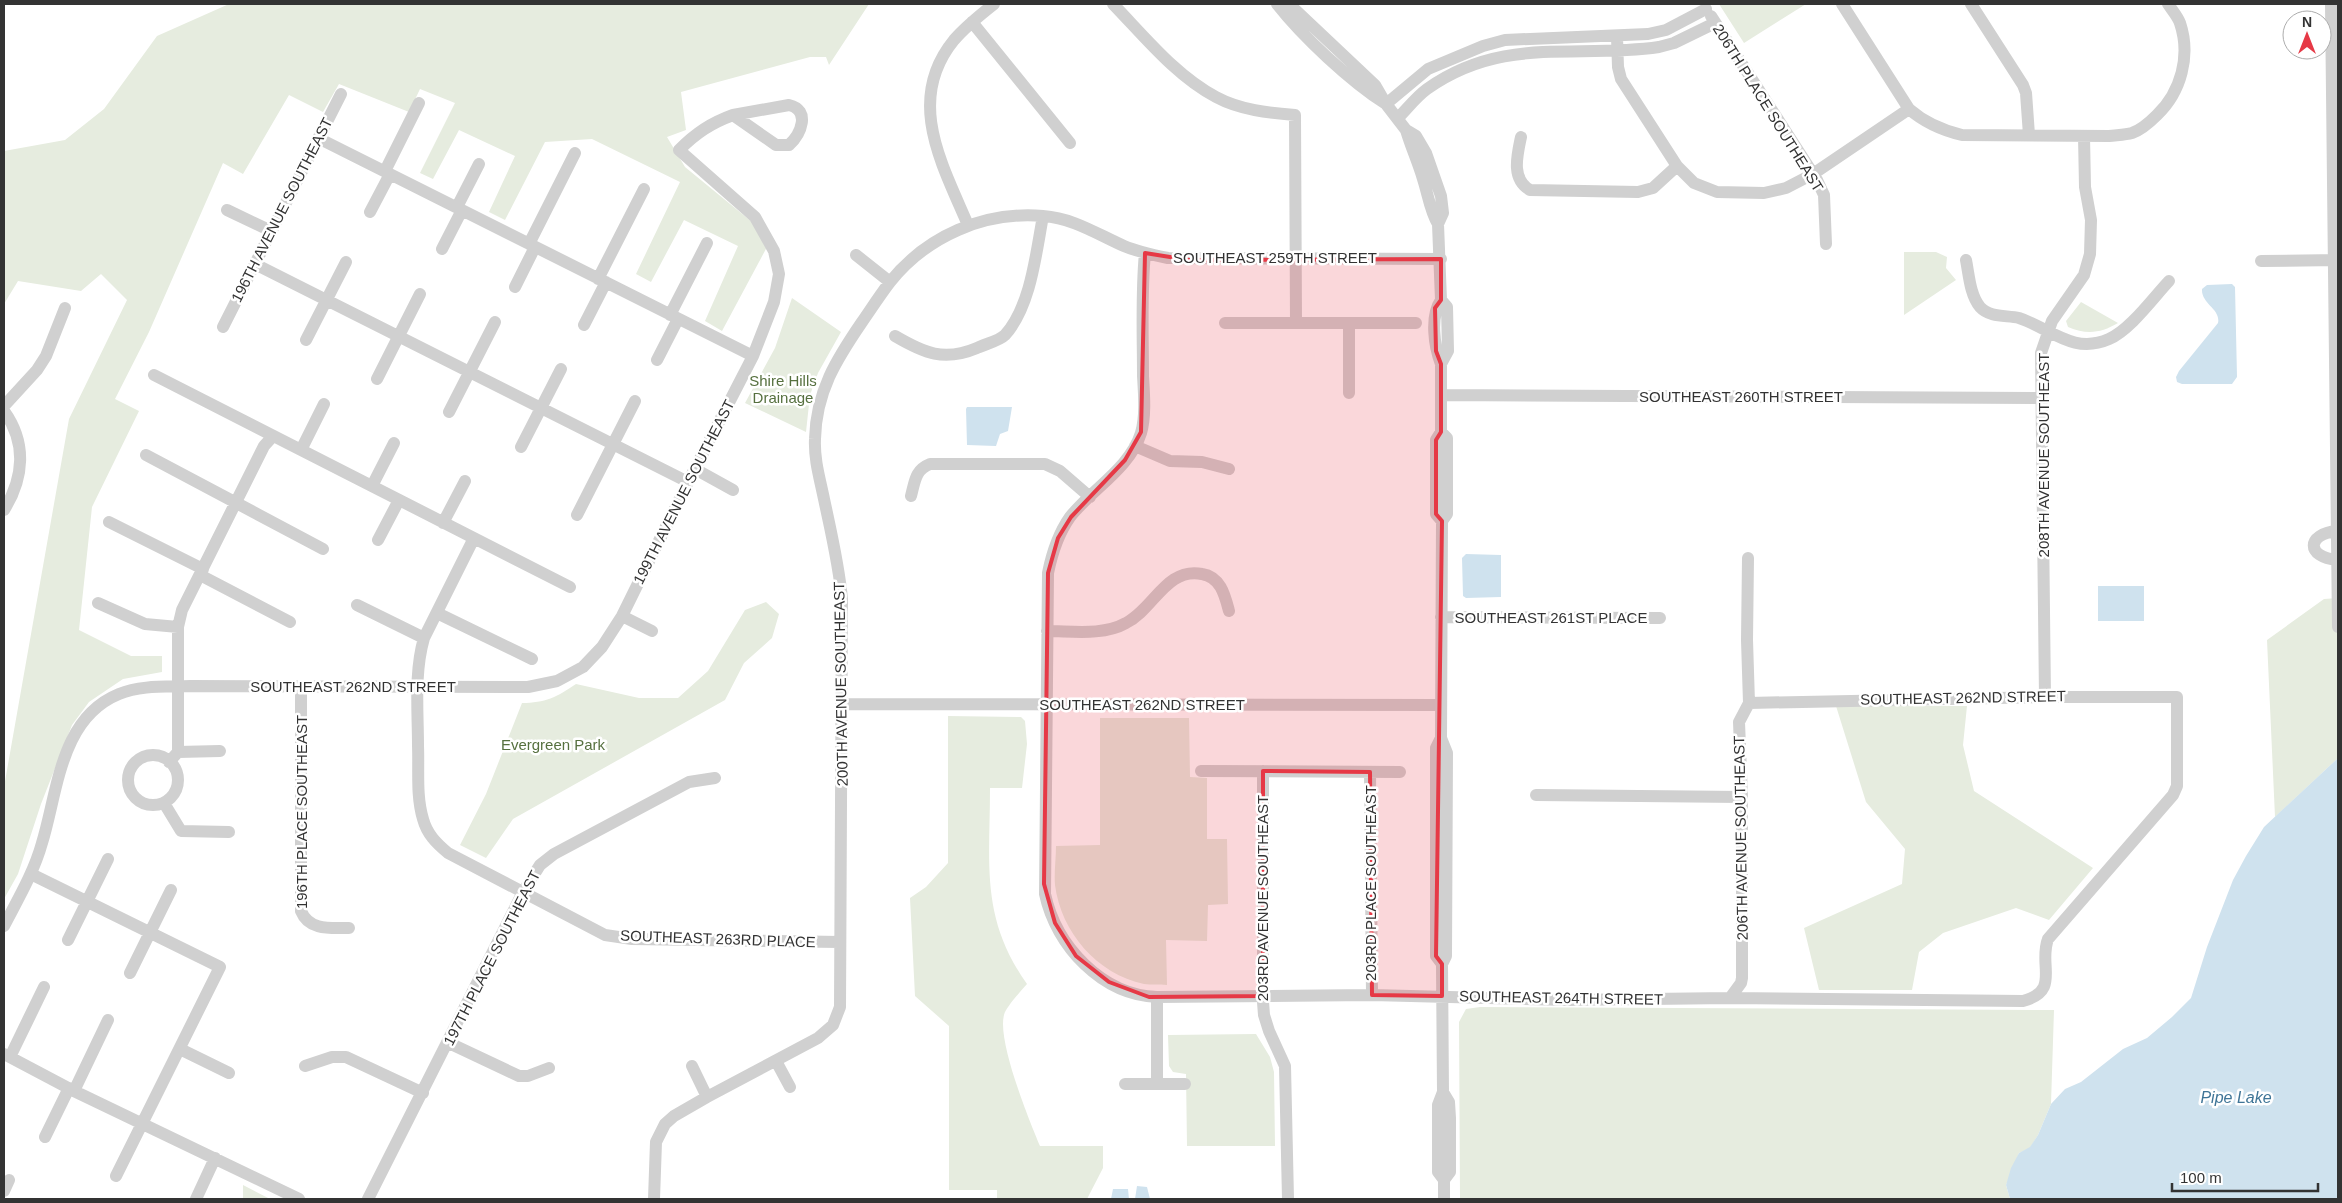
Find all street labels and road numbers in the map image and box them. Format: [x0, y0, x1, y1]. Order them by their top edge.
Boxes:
street label: 206TH PLACE SOUTHEAST [1710, 21, 1827, 195]
street label: 196TH AVENUE SOUTHEAST [227, 115, 336, 305]
street label: SOUTHEAST 259TH STREET [1173, 249, 1377, 266]
street label: 208TH AVENUE SOUTHEAST [2035, 353, 2052, 557]
street label: SOUTHEAST 260TH STREET [1639, 388, 1843, 405]
street label: 199TH AVENUE SOUTHEAST [629, 397, 738, 587]
street label: 200TH AVENUE SOUTHEAST [830, 581, 851, 787]
street label: SOUTHEAST 261ST PLACE [1455, 609, 1647, 626]
street label: SOUTHEAST 262ND STREET [250, 678, 456, 695]
street label: SOUTHEAST 262ND STREET [1860, 687, 2066, 708]
street label: SOUTHEAST 262ND STREET [1039, 696, 1245, 713]
street label: 196TH PLACE SOUTHEAST [293, 715, 310, 909]
street label: 206TH AVENUE SOUTHEAST [1730, 735, 1751, 941]
street label: 203RD PLACE SOUTHEAST [1362, 785, 1379, 981]
street label: 203RD AVENUE SOUTHEAST [1254, 795, 1271, 1001]
street label: 197TH PLACE SOUTHEAST [440, 867, 543, 1048]
street label: SOUTHEAST 263RD PLACE [620, 927, 816, 950]
street label: SOUTHEAST 264TH STREET [1459, 987, 1663, 1008]

